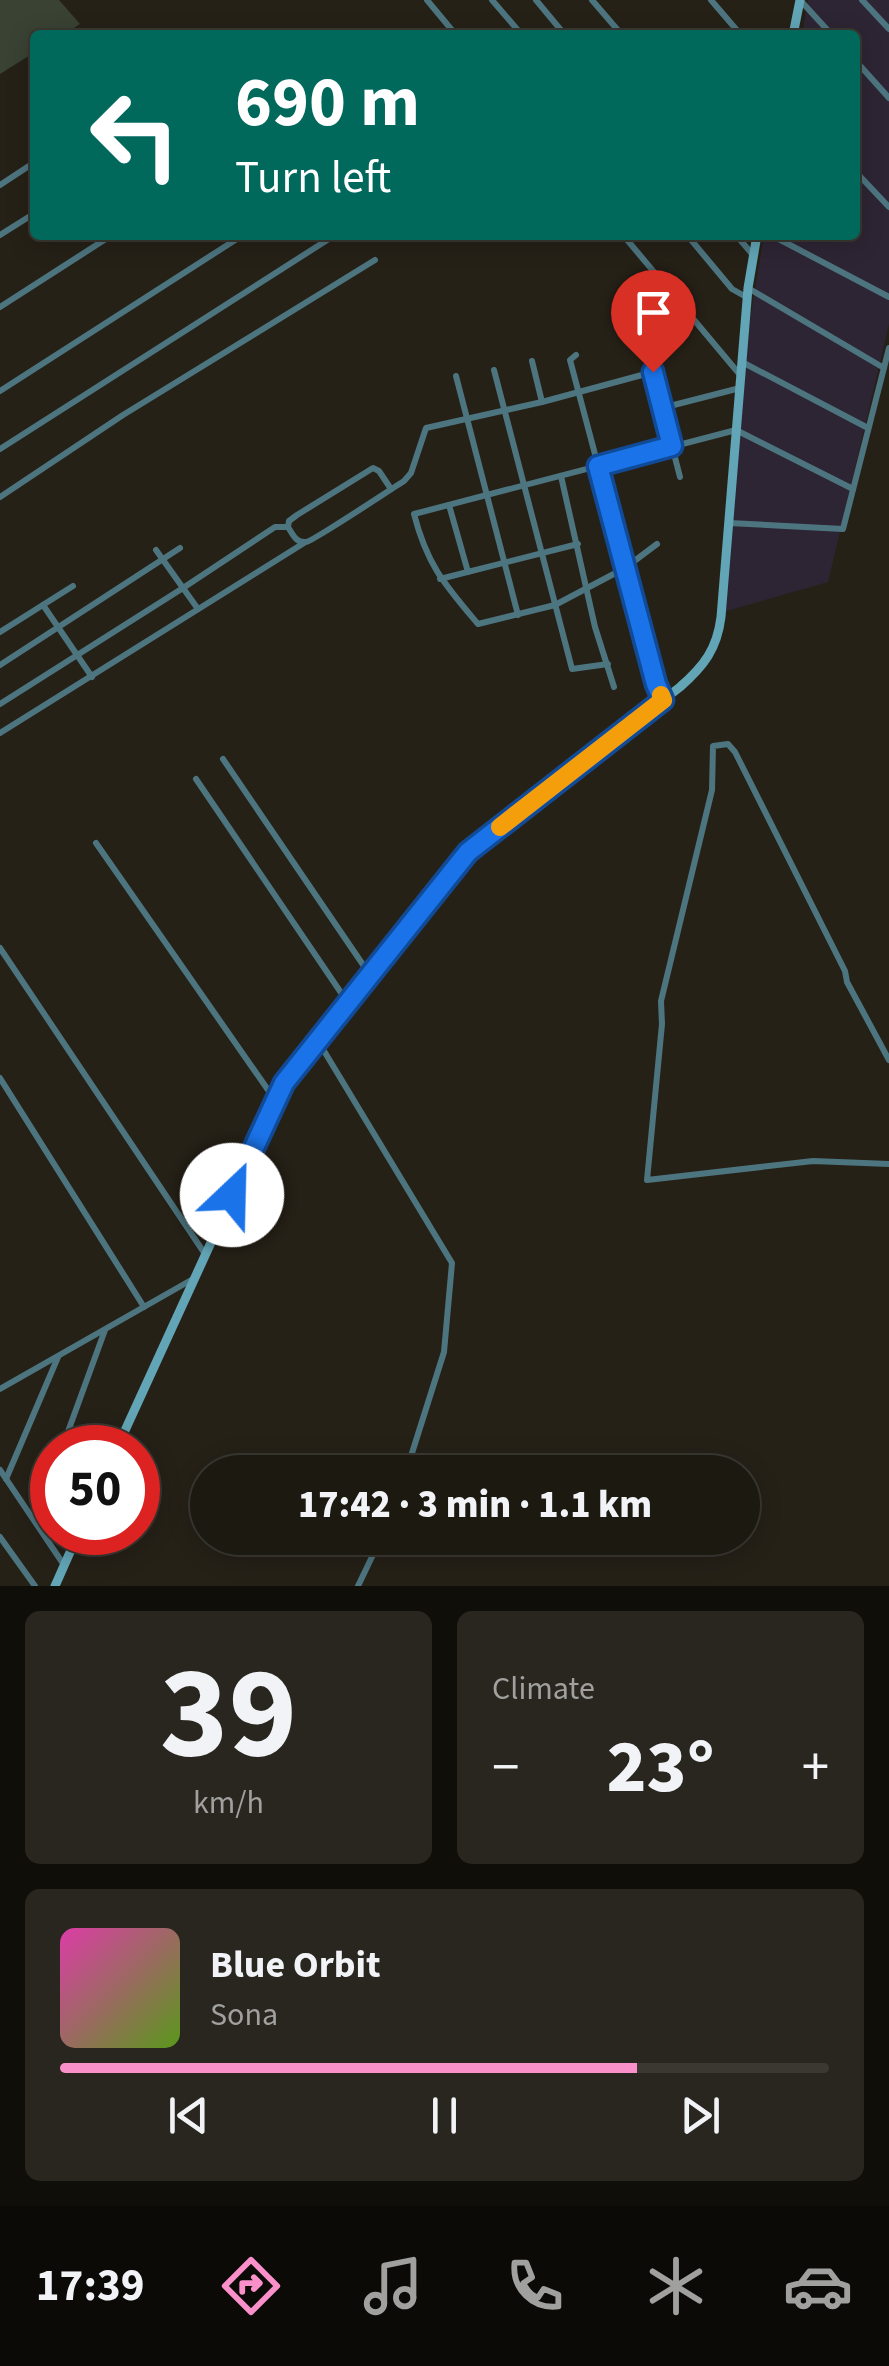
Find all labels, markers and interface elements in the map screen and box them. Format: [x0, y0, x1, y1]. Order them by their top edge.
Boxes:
text: 690 m [235, 53, 420, 153]
icon: left [70, 70, 200, 200]
text: Turn left [235, 146, 391, 210]
pin [611, 270, 696, 373]
icon: arrive [626, 285, 681, 340]
position arrow [180, 1143, 284, 1247]
speed limit sign: 50 [30, 1425, 160, 1555]
text: 17:42 · 3 min · 1.1 km [298, 1478, 652, 1532]
text: 39 [160, 1622, 297, 1807]
text: Climate [492, 1666, 595, 1712]
text: 23° [607, 1714, 714, 1821]
text: − [492, 1729, 519, 1807]
text: + [802, 1729, 829, 1807]
text: km/h [193, 1780, 264, 1826]
text: Blue Orbit [210, 1938, 381, 1992]
text: Sona [210, 1992, 278, 2038]
icon: previous [161, 2088, 216, 2143]
icon: pause [417, 2088, 472, 2143]
icon: next [673, 2088, 728, 2143]
icon: directions [216, 2251, 286, 2321]
icon: music [358, 2251, 428, 2321]
icon: phone [500, 2251, 570, 2321]
icon: climate [641, 2251, 711, 2321]
icon: car [783, 2251, 853, 2321]
text: 17:39 [36, 2254, 144, 2318]

